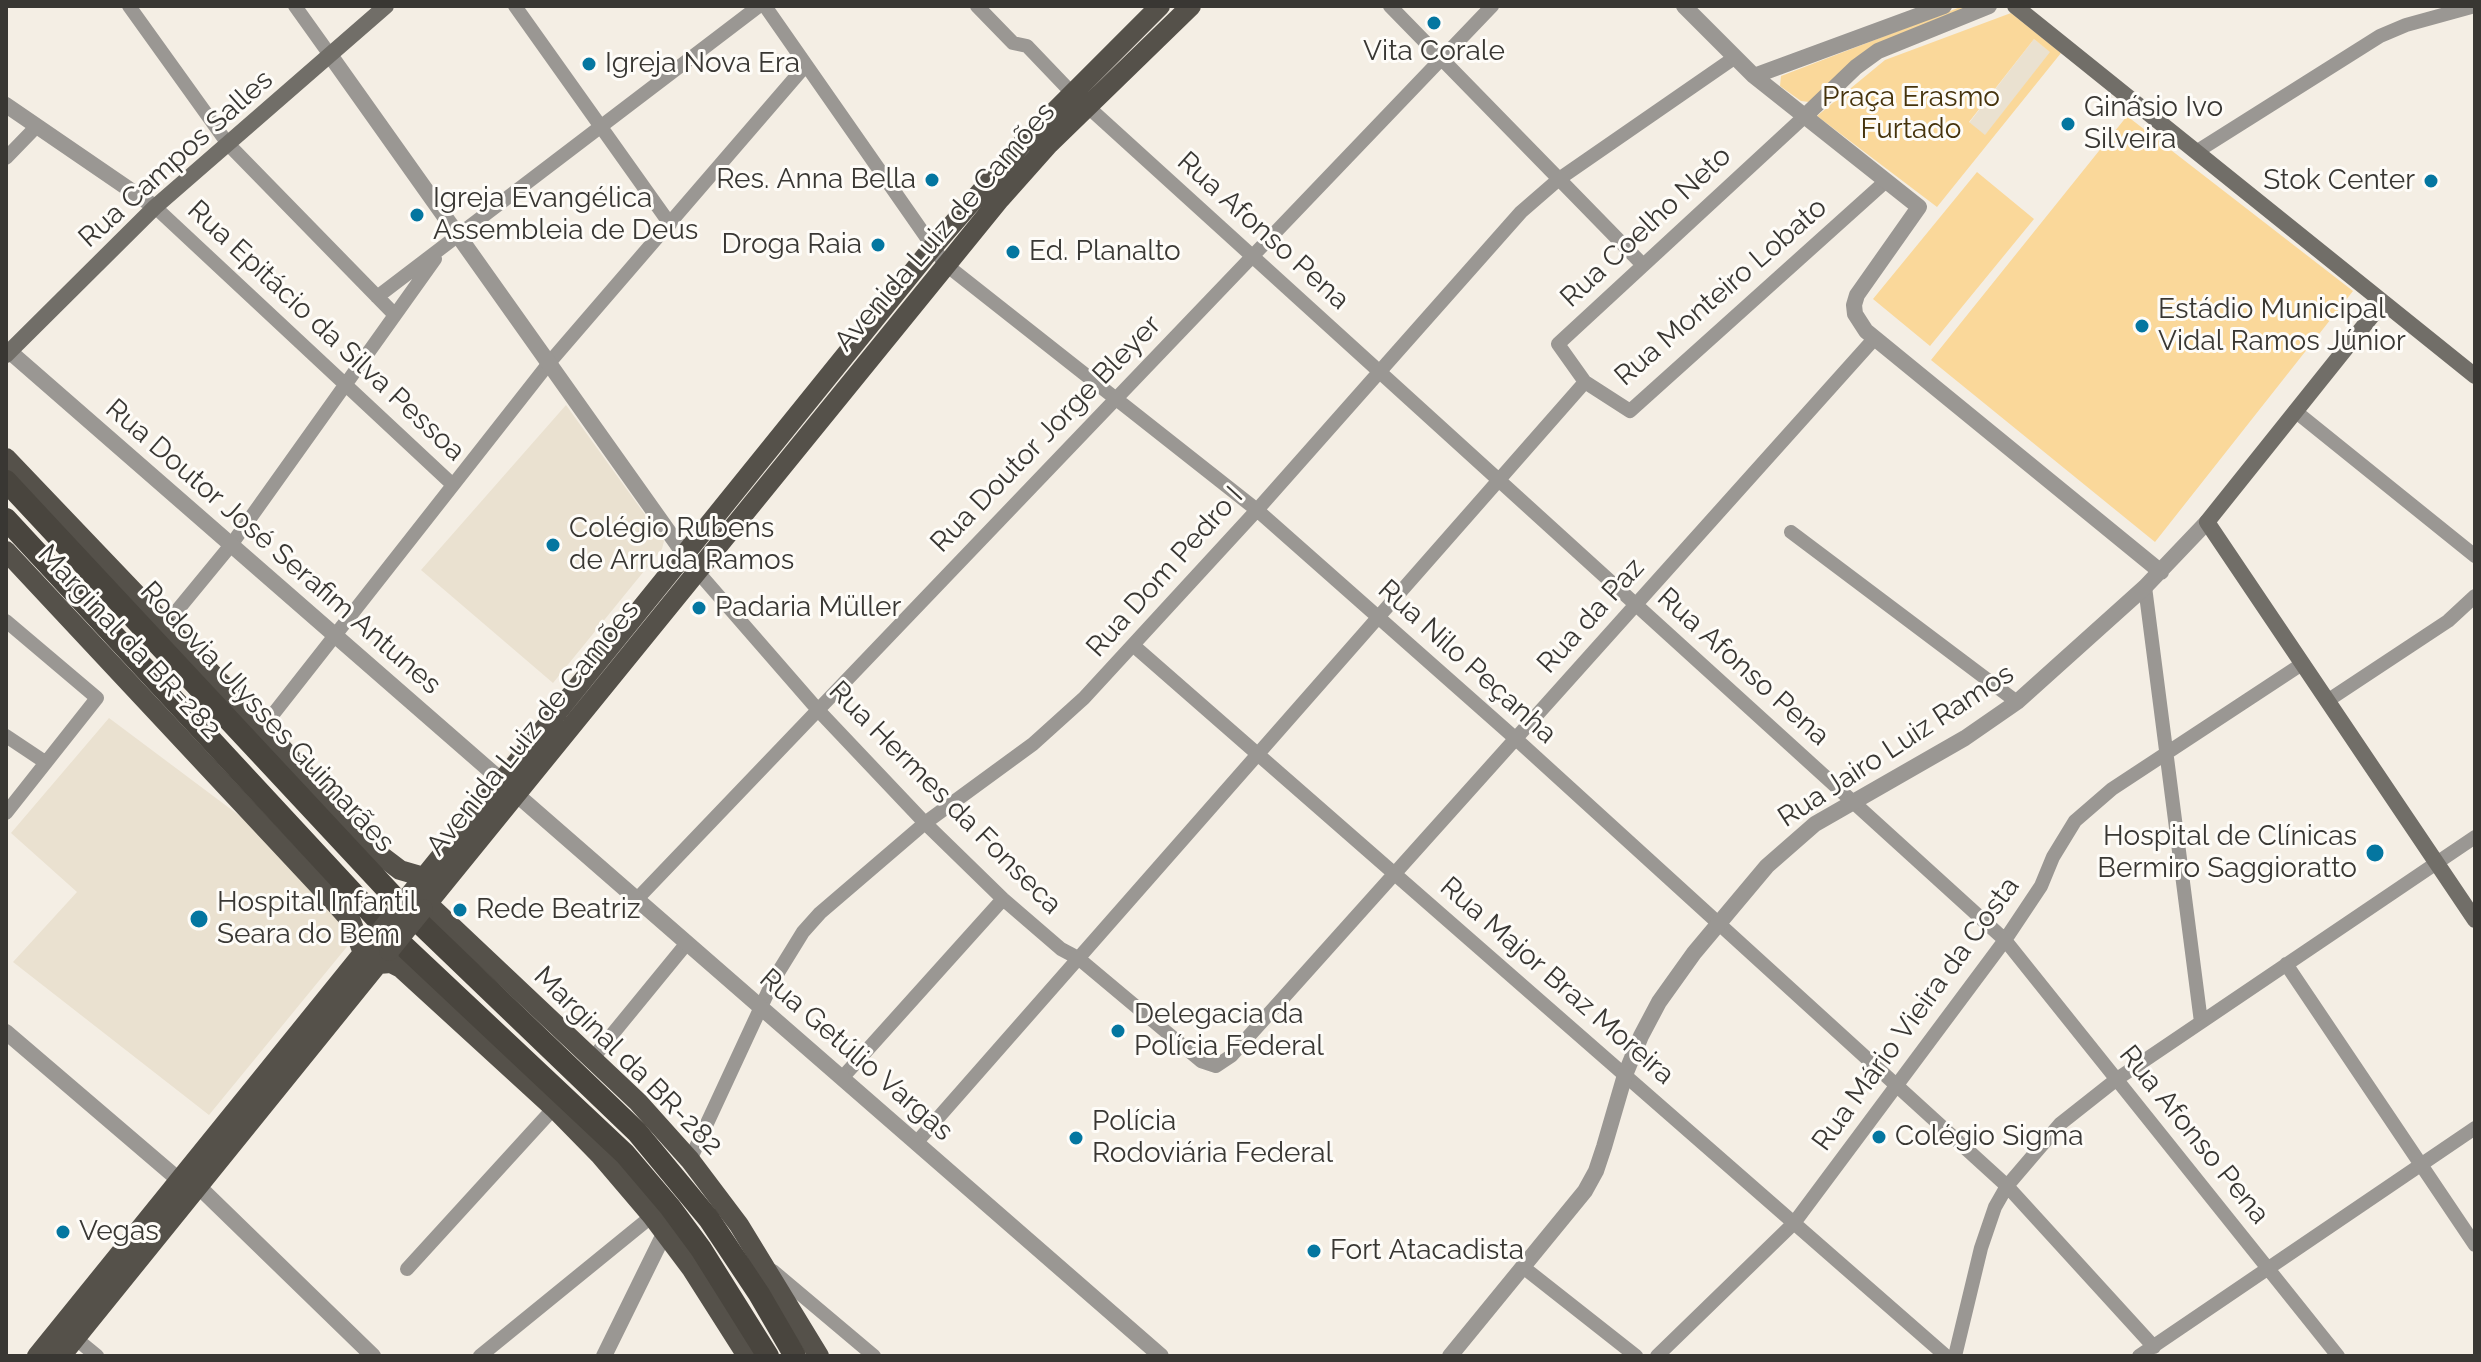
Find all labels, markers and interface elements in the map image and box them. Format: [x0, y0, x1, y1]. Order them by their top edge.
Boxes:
marker: Vita Corale [1425, 14, 1443, 32]
place label: Vita Corale [1363, 35, 1505, 69]
place label: Igreja Nova Era [605, 47, 800, 81]
marker: Igreja Nova Era [580, 55, 598, 73]
street label: Rua Campos Salles [72, 63, 280, 255]
park label: Praça Erasmo Furtado [1822, 81, 2000, 147]
place label: Ginásio Ivo Silveira [2084, 91, 2223, 157]
street label: Avenida Luiz de Camões [828, 96, 1062, 358]
marker: Ginásio Ivo Silveira [2059, 115, 2077, 133]
street label: Rua Coelho Neto [1554, 139, 1738, 315]
street label: Rua Afonso Pena [1170, 145, 1356, 317]
place label: Res. Anna Bella [716, 163, 916, 197]
place label: Stok Center [2263, 164, 2415, 198]
marker: Res. Anna Bella [923, 171, 941, 189]
marker: Stok Center [2422, 172, 2440, 190]
place label: Igreja Evangélica Assembleia de Deus [433, 182, 698, 248]
street label: Rua Monteiro Lobato [1608, 191, 1834, 393]
street label: Rua Epitácio da Silva Pessoa [180, 194, 472, 468]
marker: Igreja Evangélica Assembleia de Deus [408, 206, 426, 224]
place label: Droga Raia [722, 228, 862, 262]
place label: Ed. Planalto [1029, 235, 1181, 269]
marker: Droga Raia [869, 236, 887, 254]
marker: Ed. Planalto [1004, 243, 1022, 261]
place label: Estádio Municipal Vidal Ramos Júnior [2158, 293, 2406, 359]
street label: Rua Doutor Jorge Bleyer [924, 308, 1168, 560]
marker: Estádio Municipal Vidal Ramos Júnior [2133, 317, 2151, 335]
street label: Rua Doutor José Serafim Antunes [99, 392, 447, 702]
street label: Rua Dom Pedro I [1080, 480, 1250, 664]
place label: Colégio Rubens de Arruda Ramos [569, 512, 794, 578]
marker: Colégio Rubens de Arruda Ramos [544, 536, 562, 554]
street label: Marginal da BR-282 [30, 538, 228, 746]
street label: Rua da Paz [1531, 552, 1651, 680]
street label: Rua Nilo Peçanha [1371, 573, 1563, 751]
street label: Rodovia Ulysses Guimarães [133, 575, 401, 859]
street label: Rua Afonso Pena [1650, 581, 1836, 753]
place label: Padaria Müller [715, 591, 901, 625]
street label: Avenida Luiz de Camões [420, 594, 646, 862]
marker: Padaria Müller [690, 599, 708, 617]
street label: Rua Jairo Luiz Ramos [1772, 657, 2020, 835]
street label: Rua Hermes da Fonseca [822, 675, 1068, 921]
place label: Hospital de Clínicas Bermiro Saggioratto [2097, 820, 2357, 886]
marker: Hospital de Clínicas Bermiro Saggioratto [2364, 842, 2386, 864]
street label: Rua Major Braz Moreira [1433, 870, 1681, 1092]
street label: Rua Mário Vieira da Costa [1805, 871, 2027, 1157]
place label: Hospital Infantil Seara do Bem [217, 886, 417, 952]
place label: Rede Beatriz [476, 893, 641, 927]
marker: Rede Beatriz [451, 901, 469, 919]
marker: Hospital Infantil Seara do Bem [188, 908, 210, 930]
street label: Marginal da BR-282 [527, 960, 729, 1162]
street label: Rua Getúlio Vargas [752, 962, 960, 1148]
place label: Delegacia da Polícia Federal [1134, 998, 1324, 1064]
marker: Delegacia da Polícia Federal [1109, 1022, 1127, 1040]
street label: Rua Afonso Pena [2112, 1039, 2276, 1231]
place label: Polícia Rodoviária Federal [1092, 1105, 1333, 1171]
place label: Colégio Sigma [1895, 1120, 2084, 1154]
marker: Colégio Sigma [1870, 1128, 1888, 1146]
marker: Polícia Rodoviária Federal [1067, 1129, 1085, 1147]
place label: Vegas [79, 1215, 159, 1249]
marker: Vegas [54, 1223, 72, 1241]
place label: Fort Atacadista [1330, 1234, 1524, 1268]
marker: Fort Atacadista [1305, 1242, 1323, 1260]

